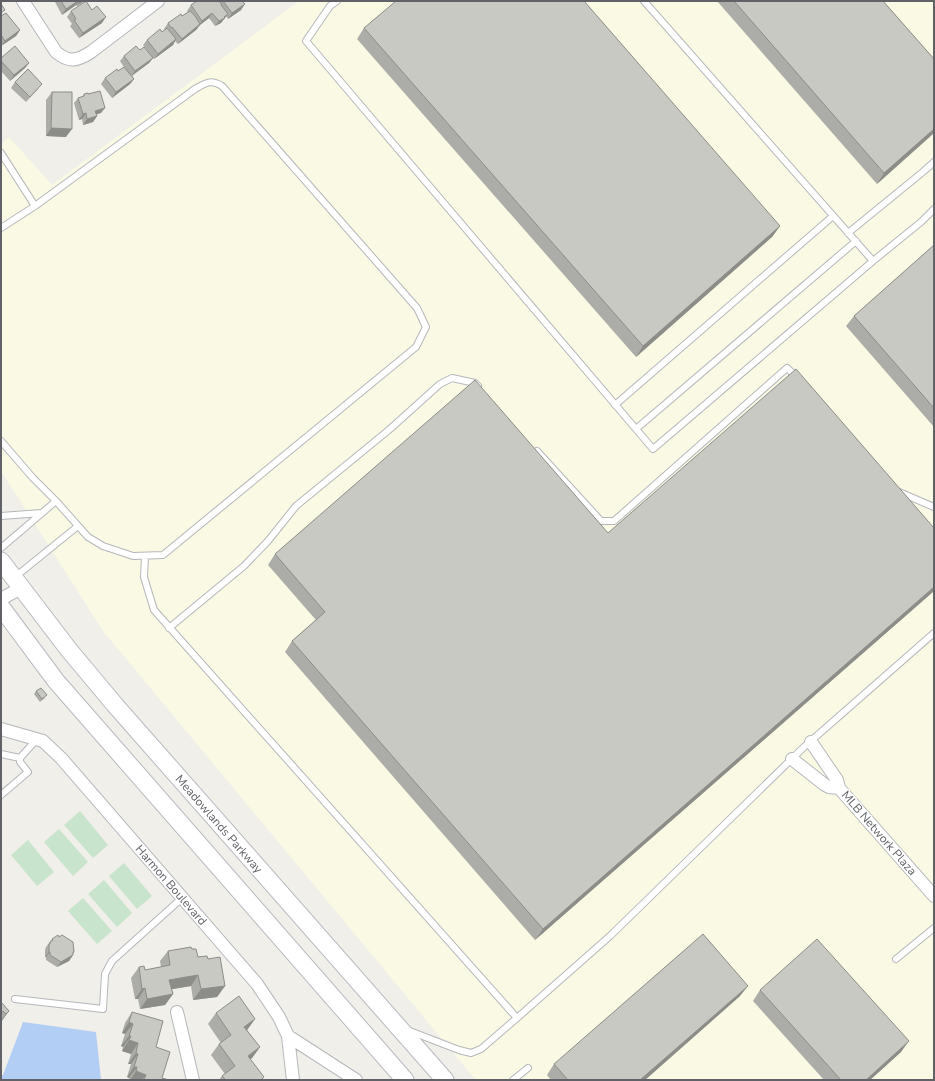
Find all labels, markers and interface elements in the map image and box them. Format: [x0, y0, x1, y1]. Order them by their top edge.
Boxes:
street label: Meadowlands Parkway [172, 771, 267, 877]
street label: MLB Network Plaza [838, 787, 920, 879]
street label: Harmon Boulevard [132, 841, 210, 929]

